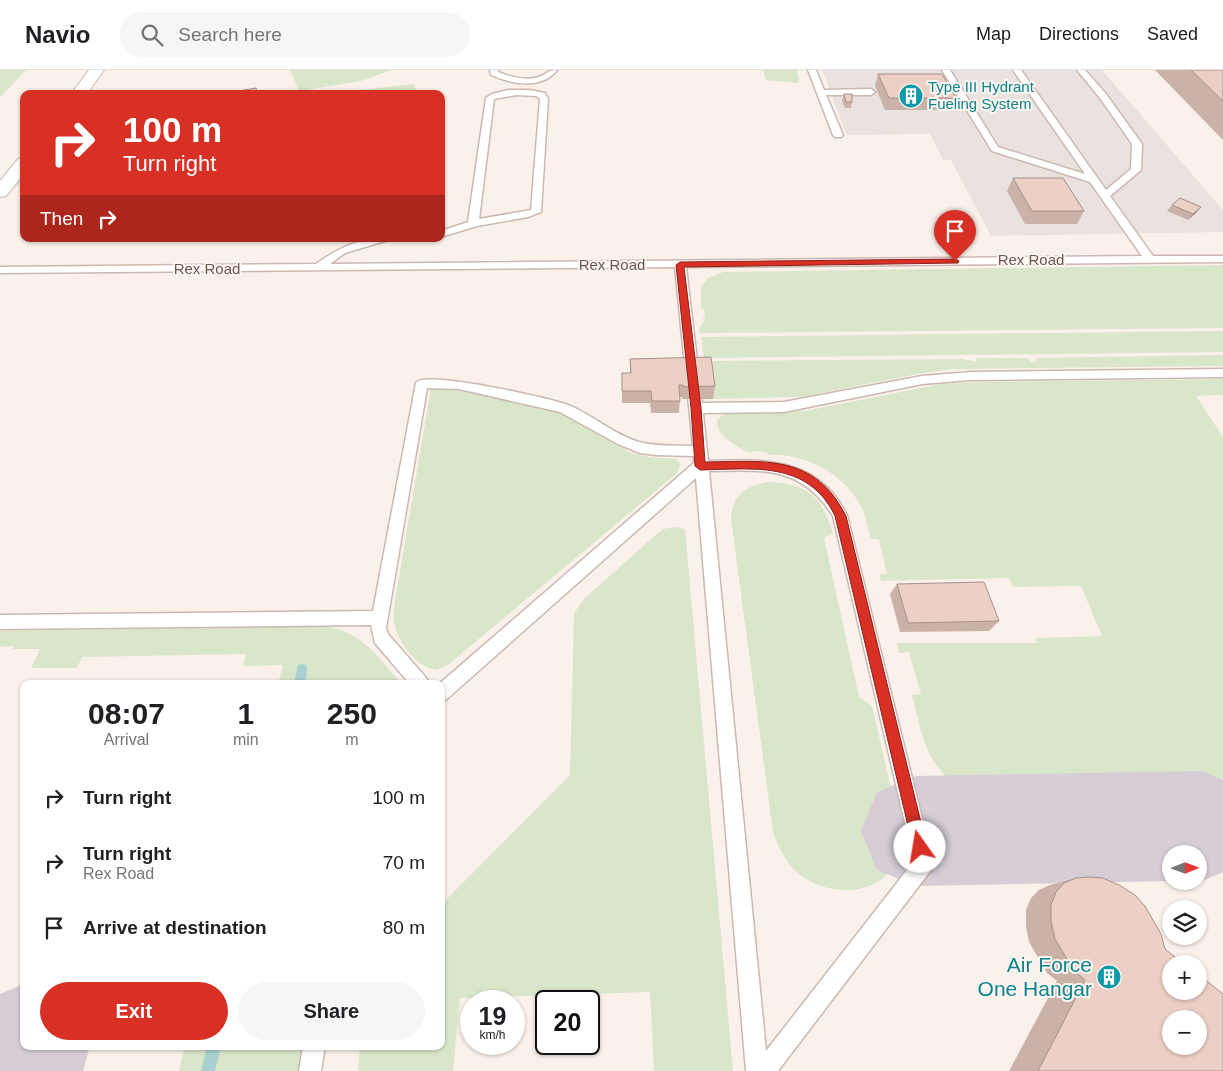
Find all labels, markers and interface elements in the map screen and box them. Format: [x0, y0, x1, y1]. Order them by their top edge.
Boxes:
search box [120, 12, 470, 57]
text: Navio [25, 21, 90, 48]
icon: search [138, 21, 166, 49]
text: Search here [178, 24, 282, 45]
text: Map [976, 24, 1011, 44]
text: Directions [1039, 24, 1119, 44]
text: Saved [1147, 24, 1198, 44]
place label: Type III Hydrant Fueling System [928, 78, 1035, 112]
building icon: Type III Hydrant Fueling System [898, 83, 924, 109]
icon: right [40, 110, 105, 175]
text: 100 m [123, 110, 222, 149]
text: Turn right [123, 151, 216, 176]
icon: right [93, 205, 121, 233]
text: Then [40, 208, 83, 229]
pin [934, 210, 976, 261]
icon: arrive [941, 217, 969, 245]
street label: Rex Road [998, 251, 1064, 268]
street label: Rex Road [579, 256, 645, 273]
street label: Rex Road [174, 260, 240, 277]
text: 08:07 [88, 697, 165, 730]
text: 1 [237, 697, 254, 730]
text: 250 [327, 697, 377, 730]
text: Arrival [104, 731, 149, 748]
text: min [233, 731, 259, 748]
text: m [345, 731, 358, 748]
icon: right [40, 784, 68, 812]
text: Turn right [83, 787, 171, 808]
text: 100 m [372, 787, 425, 808]
position arrow [893, 820, 945, 872]
text: Turn right [83, 843, 171, 864]
north arrow [1162, 845, 1208, 890]
map controls [1162, 845, 1207, 1055]
icon: right [40, 849, 68, 877]
text: 70 m [383, 852, 425, 873]
text: Rex Road [83, 865, 154, 882]
button: layers [1162, 900, 1207, 945]
icon: arrive [40, 914, 68, 942]
text: Arrive at destination [83, 917, 267, 938]
text: 80 m [383, 917, 425, 938]
place label: Air Force One Hangar [978, 953, 1092, 1000]
button: + [1162, 955, 1207, 1000]
building icon: Air Force One Hangar [1096, 964, 1122, 990]
button: Exit [40, 982, 228, 1040]
button: Share [238, 982, 425, 1040]
speed limit sign: 20 [535, 990, 600, 1055]
text: 19 [479, 1002, 506, 1030]
button: − [1162, 1010, 1207, 1055]
text: km/h [479, 1028, 506, 1042]

